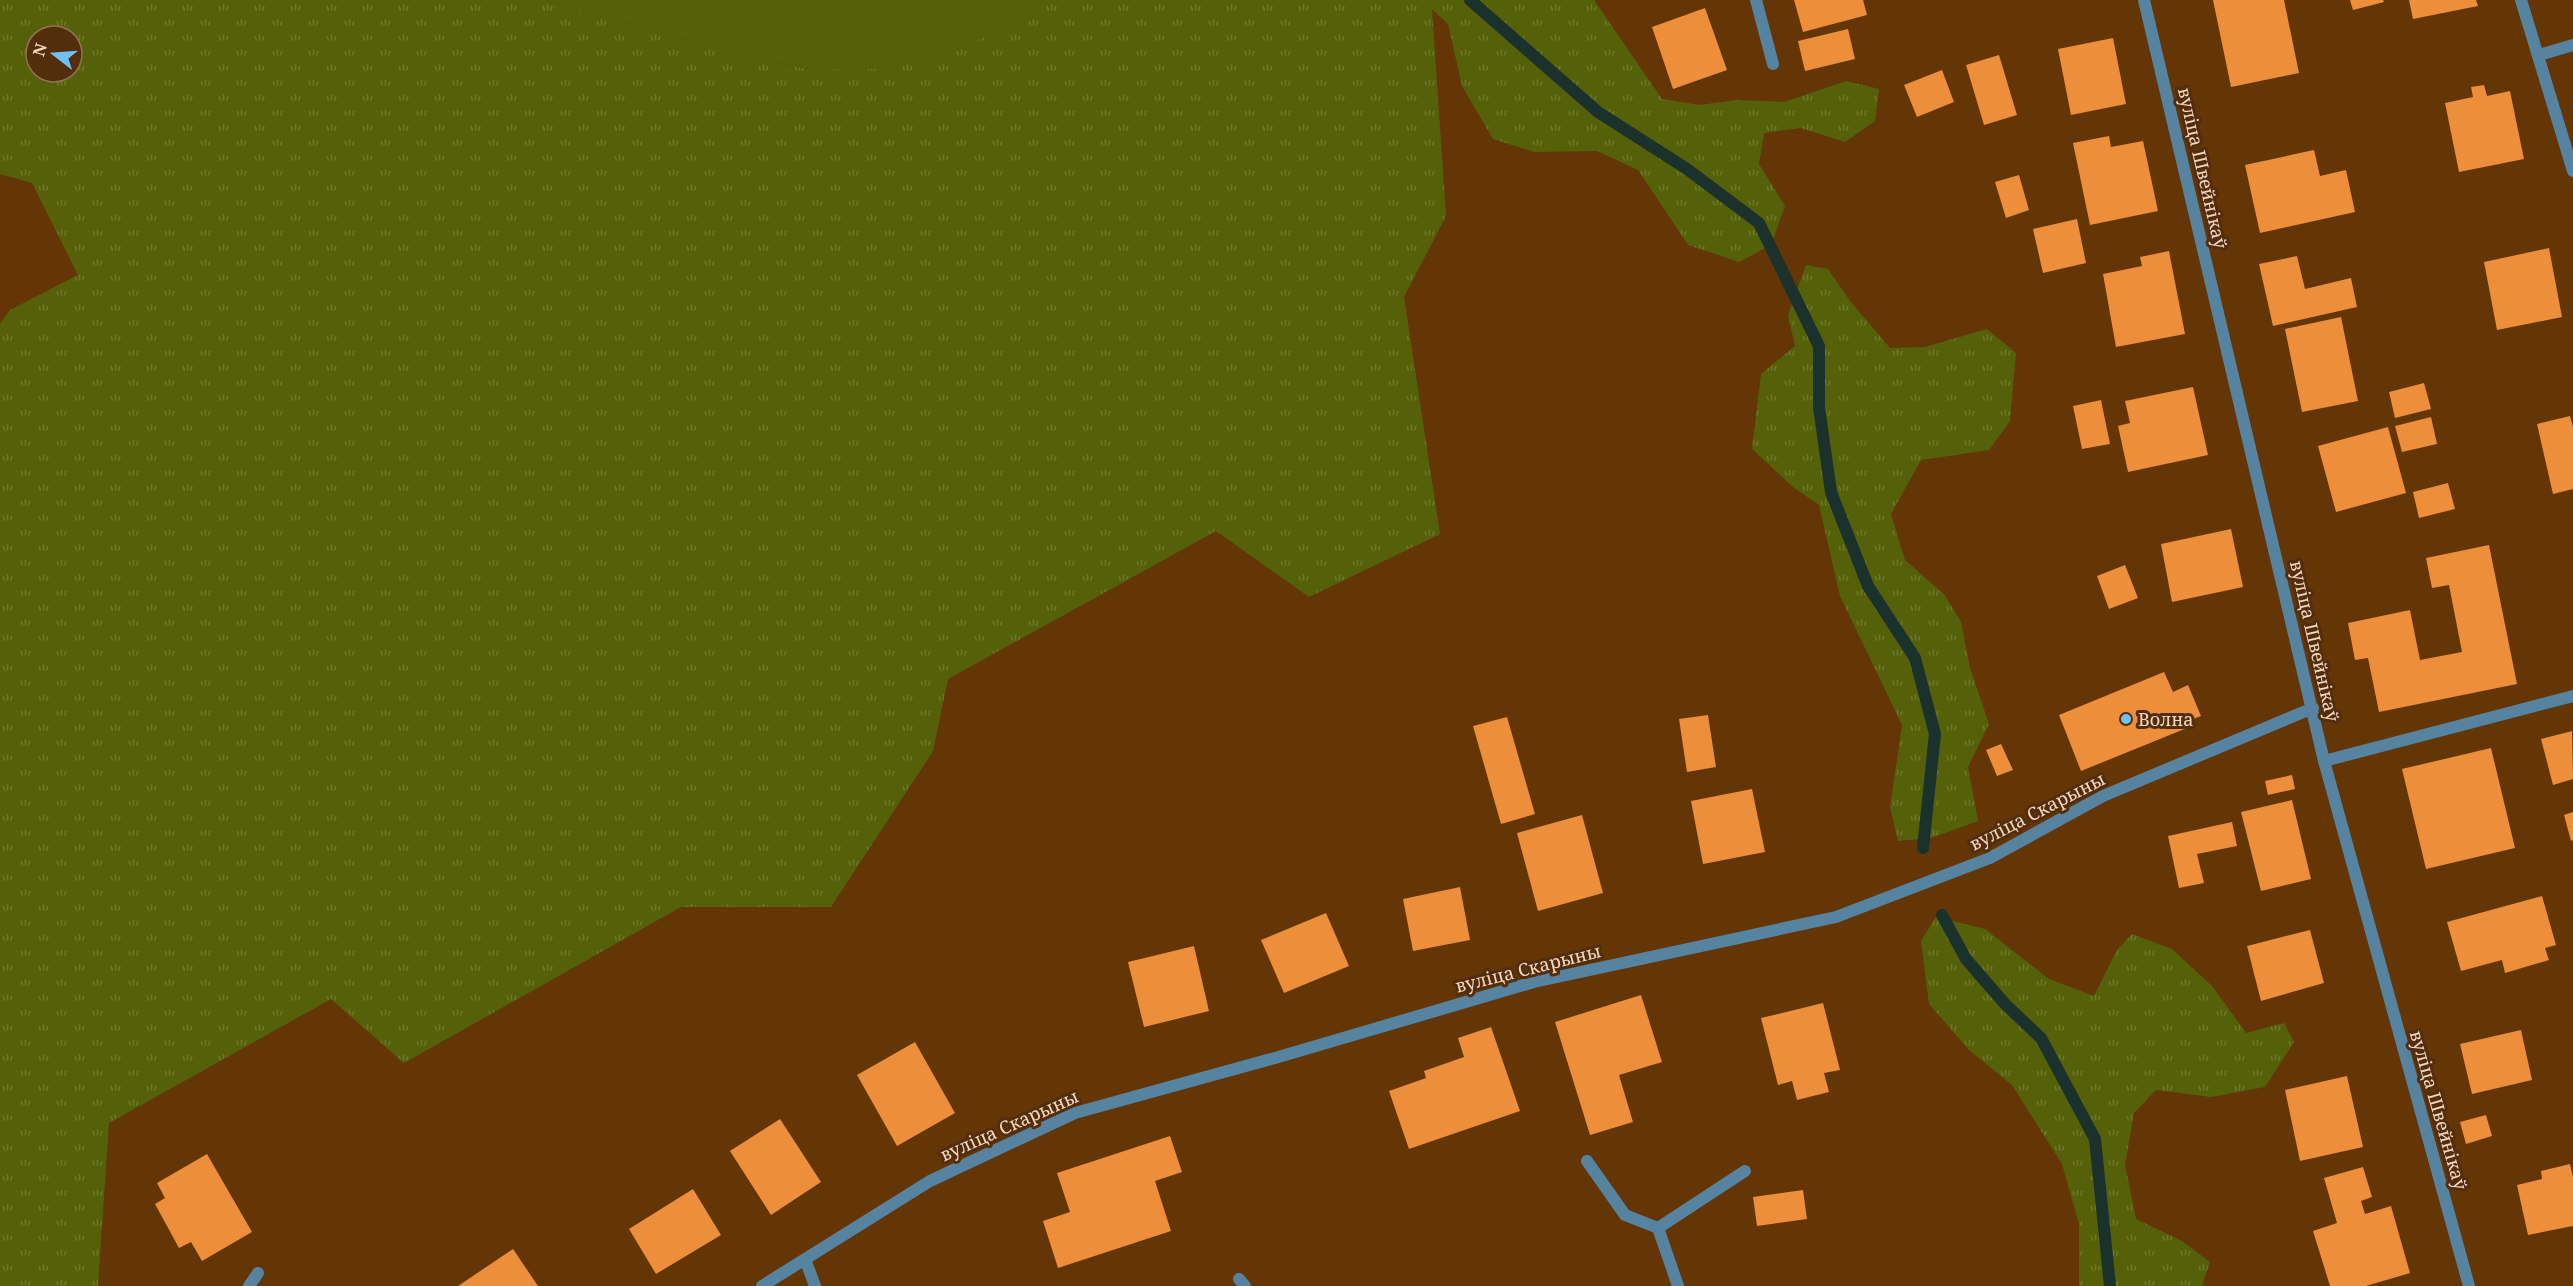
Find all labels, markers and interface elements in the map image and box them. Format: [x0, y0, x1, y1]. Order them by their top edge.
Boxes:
north arrow [24, 24, 84, 84]
text: N [27, 40, 52, 59]
street label: вуліца Швейнікаў [2173, 85, 2233, 252]
street label: вуліца Швейнікаў [2285, 558, 2345, 725]
place label: Волна [2138, 707, 2194, 731]
marker: Волна [2119, 712, 2133, 726]
street label: вуліца Скарыны [1965, 766, 2109, 856]
street label: вуліца Скарыны [1453, 938, 1604, 998]
street label: вуліца Швейнікаў [2405, 1028, 2473, 1193]
street label: вуліца Скарыны [936, 1084, 1082, 1166]

